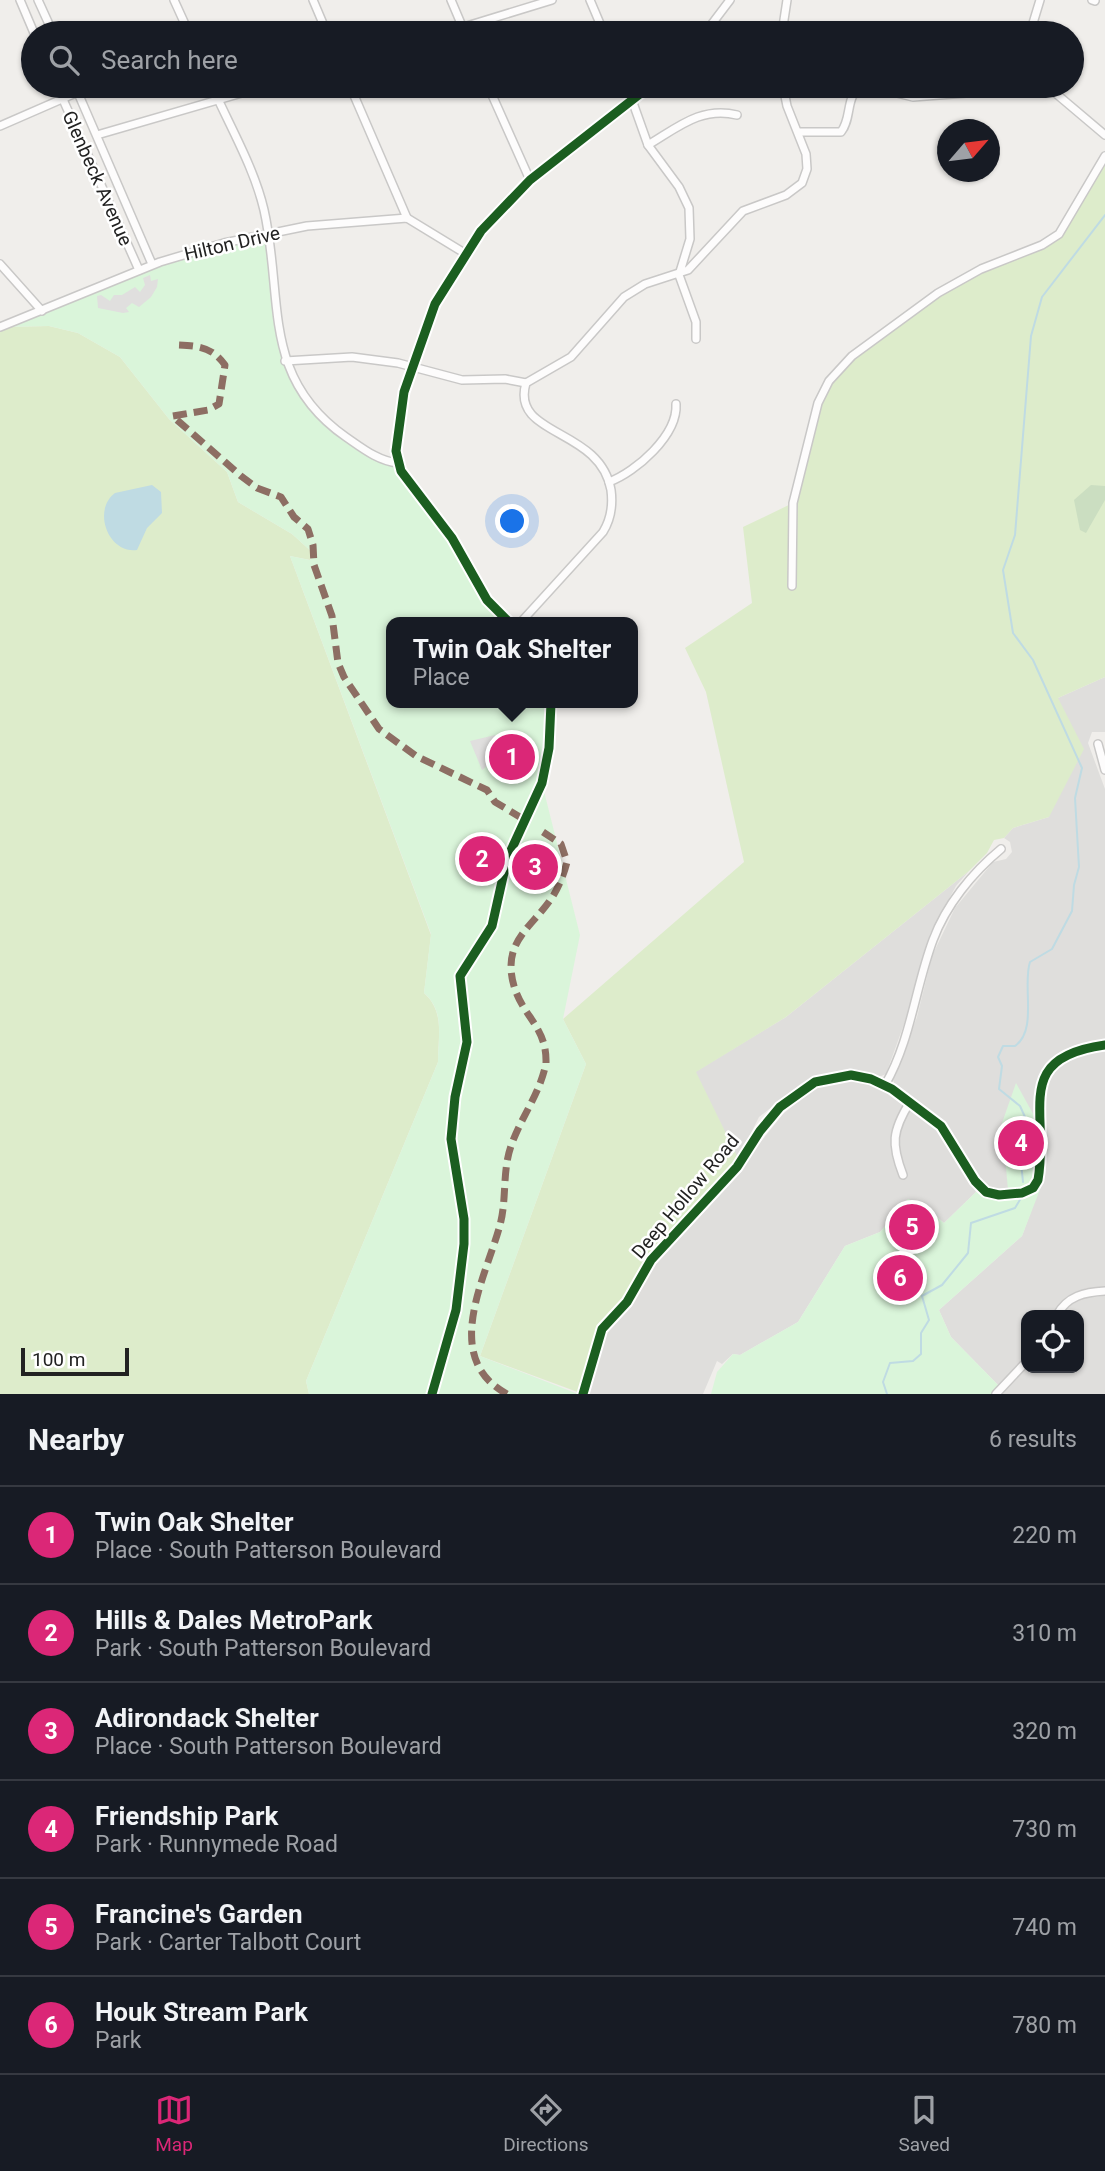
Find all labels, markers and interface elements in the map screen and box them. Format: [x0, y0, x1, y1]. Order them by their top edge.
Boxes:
search box [21, 21, 1084, 98]
icon: search [45, 41, 83, 79]
text: Search here [101, 45, 238, 75]
street label: Glenbeck Avenue [57, 107, 138, 249]
north arrow [937, 119, 1000, 182]
street label: Hilton Drive [182, 221, 282, 266]
your location [495, 504, 529, 538]
popup [386, 617, 638, 708]
text: Twin Oak Shelter [413, 634, 611, 664]
text: Place [413, 664, 470, 691]
pin: 1 [489, 731, 535, 783]
pin: 2 [459, 833, 505, 885]
pin: 3 [512, 841, 558, 893]
pin: 4 [998, 1117, 1044, 1169]
street label: Deep Hollow Road [627, 1130, 744, 1263]
pin: 5 [889, 1201, 935, 1253]
pin: 6 [877, 1252, 923, 1304]
map controls [1021, 1310, 1084, 1373]
button: locate [1021, 1310, 1084, 1373]
scale bar [21, 1345, 130, 1377]
text: 100 m [32, 1348, 85, 1371]
text: Nearby [28, 1422, 124, 1457]
text: 6 results [989, 1426, 1077, 1453]
text: Twin Oak Shelter [95, 1507, 294, 1537]
text: 1 [44, 1522, 58, 1549]
text: 220 m [1012, 1522, 1077, 1549]
text: Place · South Patterson Boulevard [95, 1537, 442, 1564]
text: Hills & Dales MetroPark [95, 1605, 372, 1635]
text: 2 [44, 1620, 58, 1647]
text: 310 m [1012, 1620, 1077, 1647]
text: Park · South Patterson Boulevard [95, 1635, 431, 1662]
text: Adirondack Shelter [95, 1703, 319, 1733]
text: 3 [44, 1718, 58, 1745]
text: 320 m [1012, 1718, 1077, 1745]
text: Place · South Patterson Boulevard [95, 1733, 442, 1760]
text: Friendship Park [95, 1801, 278, 1831]
text: 4 [44, 1816, 58, 1843]
text: 730 m [1012, 1816, 1077, 1843]
text: Park · Runnymede Road [95, 1831, 338, 1858]
text: Francine's Garden [95, 1899, 302, 1929]
text: 5 [44, 1914, 58, 1941]
text: 740 m [1012, 1914, 1077, 1941]
text: Park · Carter Talbott Court [95, 1929, 361, 1956]
text: Houk Stream Park [95, 1997, 308, 2027]
text: 6 [44, 2012, 58, 2039]
text: 780 m [1012, 2012, 1077, 2039]
text: Park [95, 2027, 141, 2054]
tab: Map [155, 2091, 193, 2156]
tab: Directions [503, 2091, 588, 2156]
tab: Saved [899, 2091, 950, 2156]

